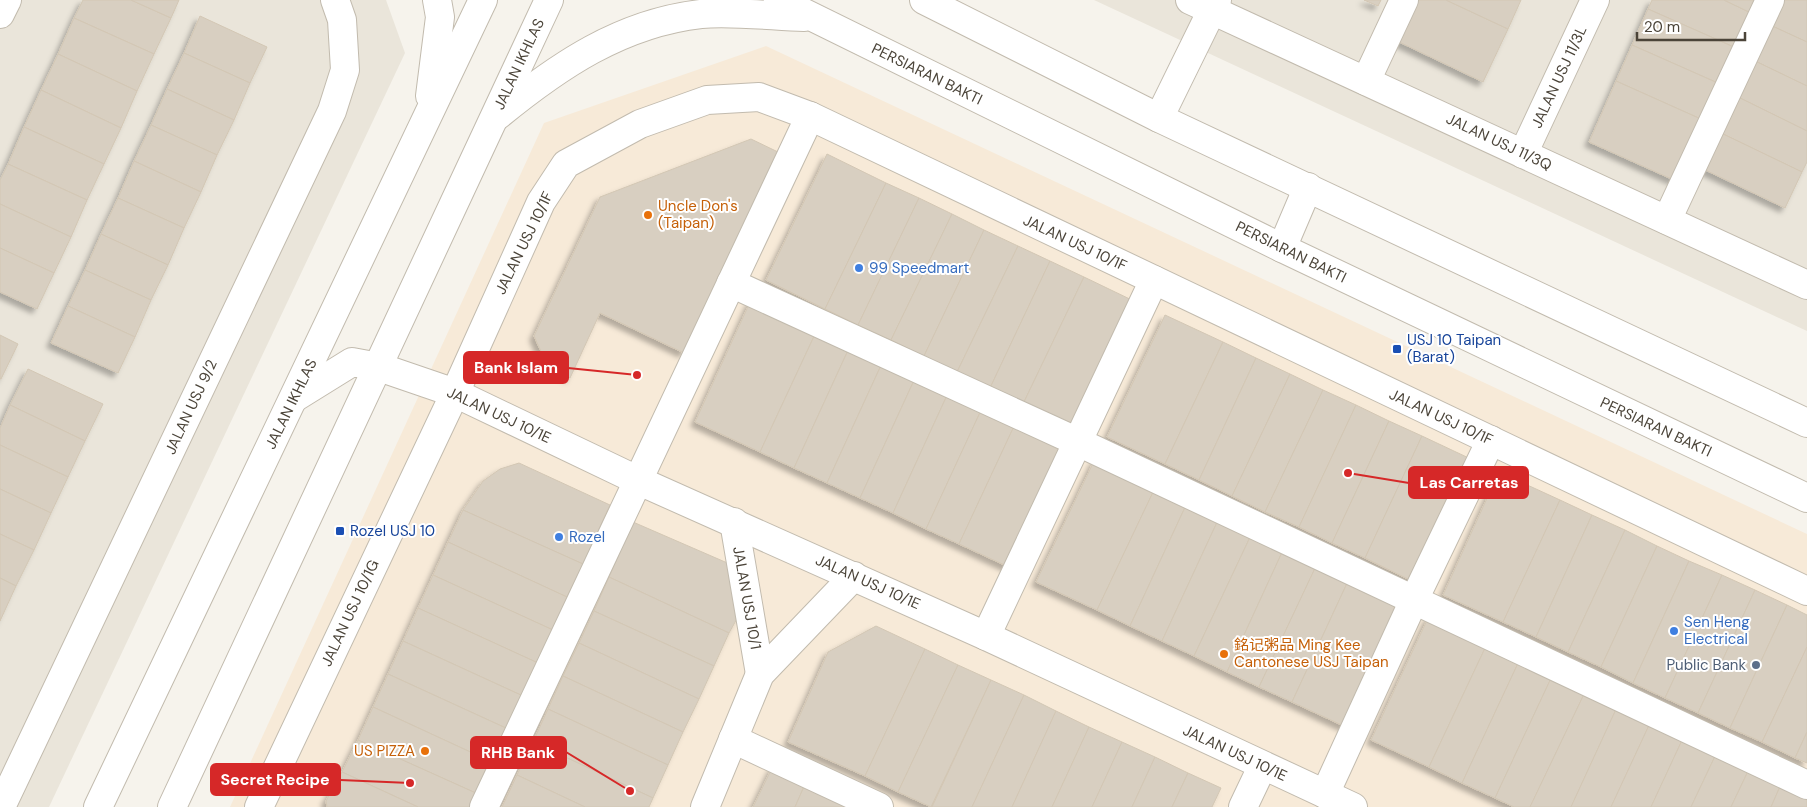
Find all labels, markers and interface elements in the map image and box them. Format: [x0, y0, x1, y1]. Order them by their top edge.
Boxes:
scale bar [1637, 10, 1744, 42]
street label: JALAN IKHLAS [489, 15, 549, 113]
text: 20 m [1644, 17, 1680, 37]
street label: JALAN USJ 11/3L [1527, 23, 1591, 131]
street label: PERSIARAN BAKTI [868, 38, 986, 110]
street label: JALAN USJ 11/3Q [1443, 109, 1555, 175]
street label: JALAN USJ 10/1F [490, 188, 558, 298]
place label: Uncle Don's (Taipan) [658, 196, 738, 233]
marker: Uncle Don's (Taipan) [642, 209, 654, 221]
street label: JALAN USJ 10/1F [1020, 210, 1130, 276]
street label: PERSIARAN BAKTI [1232, 216, 1350, 288]
place label: 99 Speedmart [869, 258, 969, 278]
marker: 99 Speedmart [853, 262, 865, 274]
place label: USJ 10 Taipan (Barat) [1407, 330, 1501, 367]
marker: USJ 10 Taipan (Barat) [1391, 343, 1403, 355]
callout: Bank Islam [464, 352, 568, 383]
street label: JALAN IKHLAS [260, 355, 322, 453]
street label: JALAN USJ 9/2 [160, 356, 222, 458]
text: Bank Islam [474, 357, 558, 378]
street label: JALAN USJ 10/1E [444, 382, 554, 448]
street label: JALAN USJ 10/1F [1386, 384, 1496, 450]
street label: PERSIARAN BAKTI [1597, 392, 1715, 462]
callout: Las Carretas [1409, 467, 1528, 498]
text: Las Carretas [1419, 472, 1519, 493]
place label: Rozel USJ 10 [350, 521, 435, 541]
marker: Rozel USJ 10 [334, 525, 346, 537]
place label: Rozel [569, 527, 605, 547]
marker: Rozel [553, 531, 565, 543]
street label: JALAN USJ 10/1 [728, 545, 766, 651]
street label: JALAN USJ 10/1E [812, 550, 924, 614]
street label: JALAN USJ 10/1G [317, 556, 383, 670]
place label: Sen Heng Electrical [1684, 612, 1750, 649]
marker: Sen Heng Electrical [1668, 625, 1680, 637]
place label: 銘记粥品 Ming Kee Cantonese USJ Taipan [1234, 635, 1389, 672]
marker: 銘记粥品 Ming Kee Cantonese USJ Taipan [1218, 648, 1230, 660]
place label: Public Bank [1666, 655, 1746, 675]
marker: Public Bank [1750, 659, 1762, 671]
street label: JALAN USJ 10/1E [1180, 720, 1290, 786]
callout: RHB Bank [471, 737, 566, 768]
place label: US PIZZA [354, 741, 415, 761]
text: RHB Bank [481, 742, 556, 763]
marker: US PIZZA [419, 745, 431, 757]
callout: Secret Recipe [211, 764, 340, 795]
text: Secret Recipe [220, 769, 330, 790]

